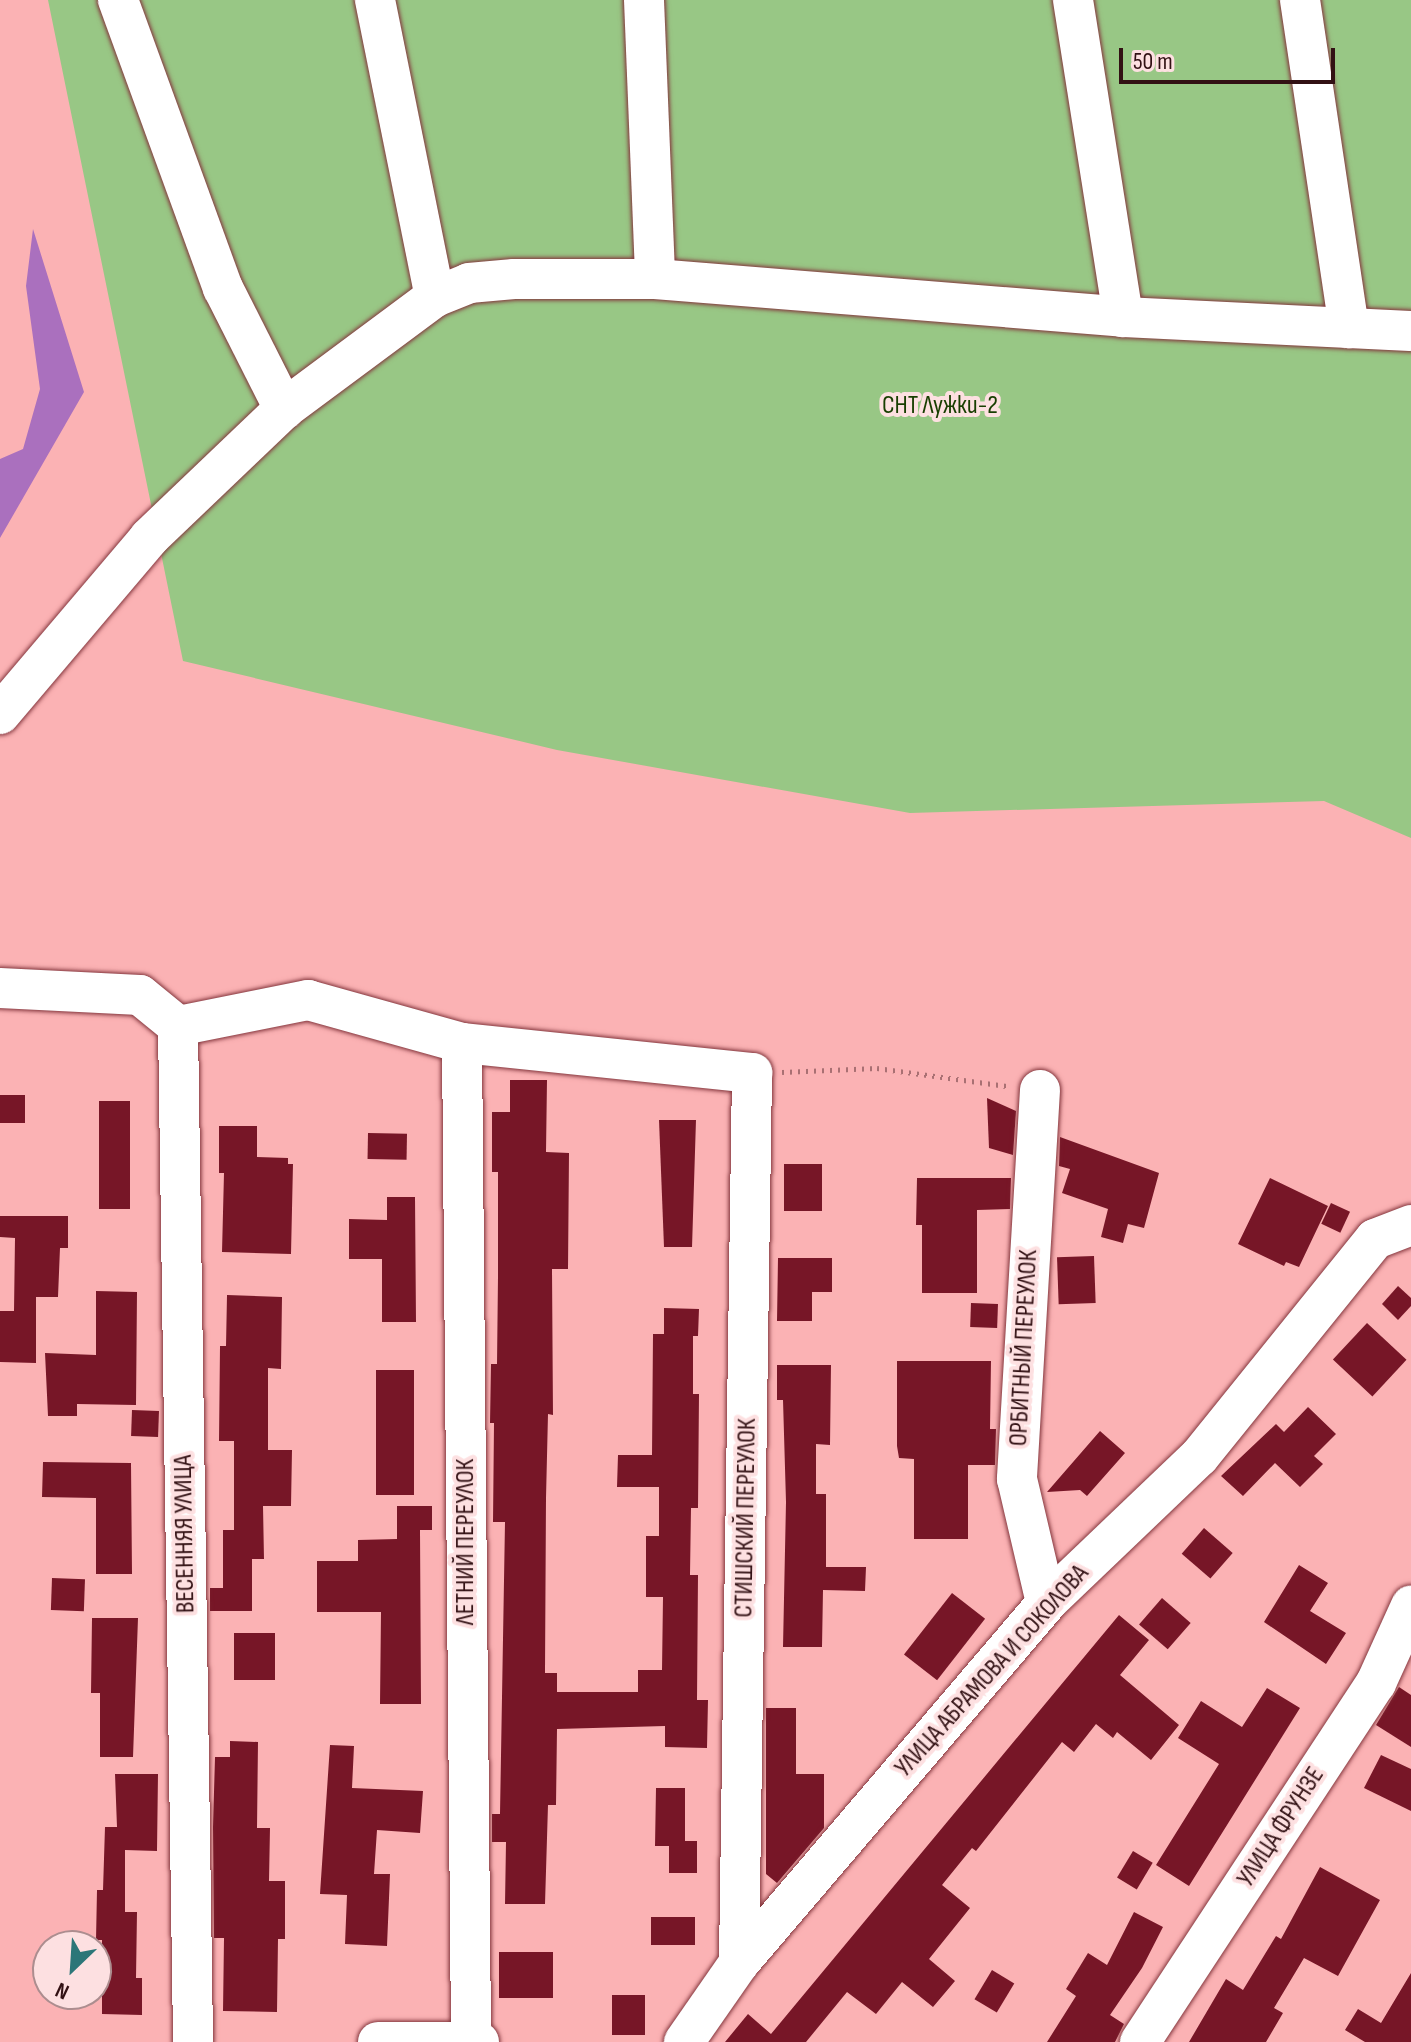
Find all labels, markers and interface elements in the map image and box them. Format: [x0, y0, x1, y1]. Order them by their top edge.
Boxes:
scale bar [1123, 32, 1339, 82]
text: 50 m [1133, 47, 1173, 76]
park label: СНТ Лужки-2 [882, 390, 998, 422]
street label: ОРБИТНЫЙ ПЕРЕУЛОК [1003, 1249, 1045, 1447]
street label: СТИШСКИЙ ПЕРЕУЛОК [729, 1418, 763, 1618]
street label: ВЕСЕННЯЯ УЛИЦА [168, 1455, 202, 1613]
street label: ЛЕТНИЙ ПЕРЕУЛОК [450, 1459, 482, 1625]
street label: УЛИЦА АБРАМОВА И СОКОЛОВА [889, 1559, 1095, 1783]
street label: УЛИЦА ФРУНЗЕ [1231, 1761, 1331, 1893]
north arrow [32, 1930, 112, 2010]
text: N [51, 1976, 74, 2005]

